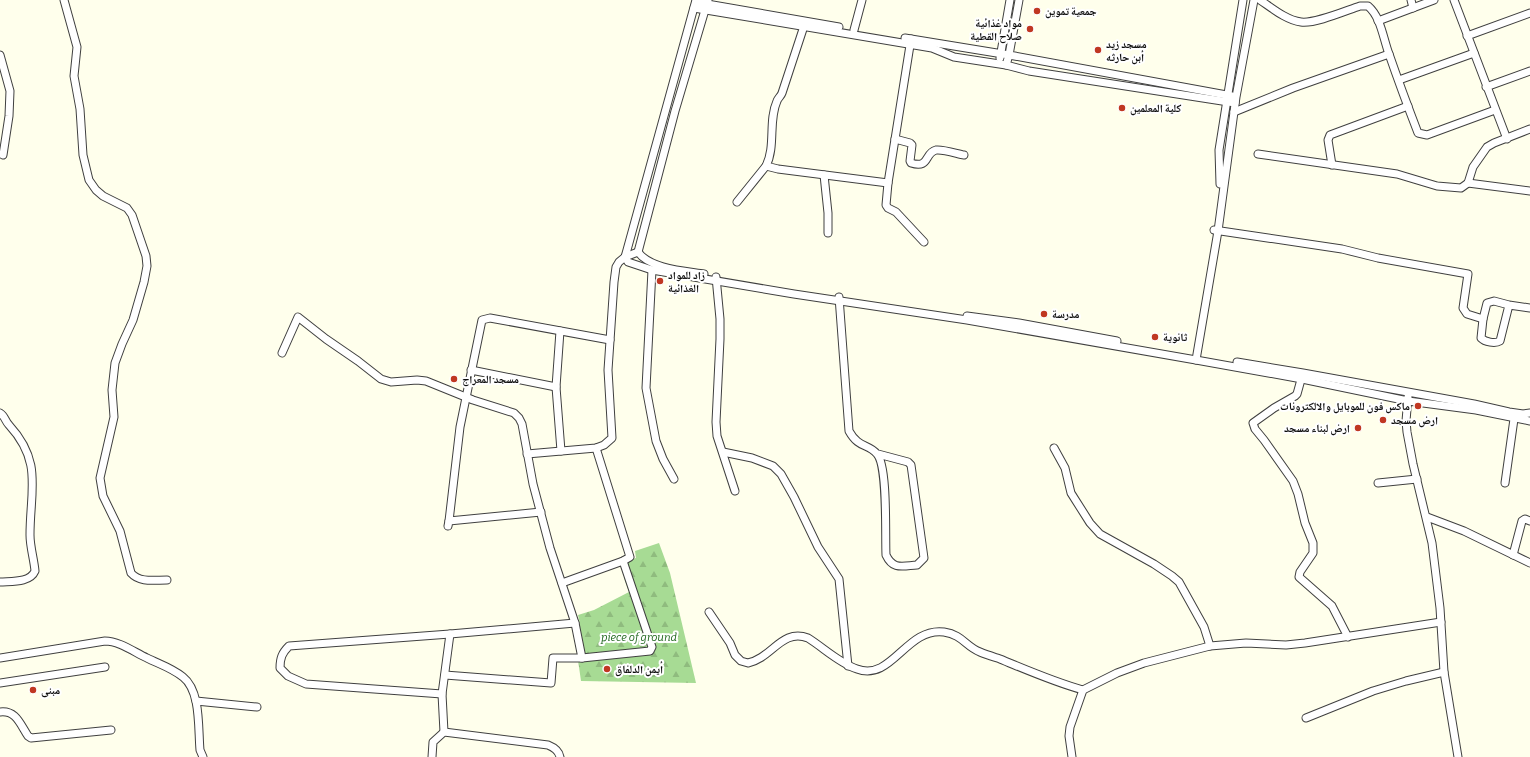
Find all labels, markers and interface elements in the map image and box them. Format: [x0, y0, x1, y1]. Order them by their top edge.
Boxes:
place label: جمعية تموين [1045, 5, 1097, 19]
marker: جمعية تموين [1032, 6, 1042, 16]
place label: مواد غذائية صلاح القطية [970, 17, 1022, 44]
marker: مواد غذائية صلاح القطية [1025, 24, 1035, 34]
place label: مسجد زيد أبن حارثه [1106, 38, 1147, 65]
marker: مسجد زيد أبن حارثه [1093, 45, 1103, 55]
place label: كلية المعلمين [1130, 102, 1182, 116]
marker: كلية المعلمين [1117, 103, 1127, 113]
place label: زاد للمواد الغذائية [668, 269, 705, 295]
marker: زاد للمواد الغذائية [655, 276, 665, 286]
place label: مدرسة [1052, 308, 1080, 321]
marker: مدرسة [1039, 309, 1049, 319]
place label: ثانوية [1163, 331, 1187, 344]
marker: ثانوية [1150, 332, 1160, 342]
place label: مسجد المعراج [462, 373, 519, 387]
marker: مسجد المعراج [449, 374, 459, 384]
place label: ماكس فون للموبايل والالكترونات [1280, 400, 1410, 414]
marker: ماكس فون للموبايل والالكترونات [1413, 401, 1423, 411]
place label: ارض مسجد [1391, 414, 1438, 428]
marker: ارض مسجد [1378, 415, 1388, 425]
place label: ارض لبناء مسجد [1284, 422, 1350, 436]
marker: ارض لبناء مسجد [1353, 423, 1363, 433]
park label: piece of ground [600, 631, 678, 644]
place label: أيمن الدلفاق [615, 661, 663, 677]
marker: أيمن الدلفاق [602, 664, 612, 674]
place label: مبنى [41, 684, 60, 698]
marker: مبنى [28, 685, 38, 695]

